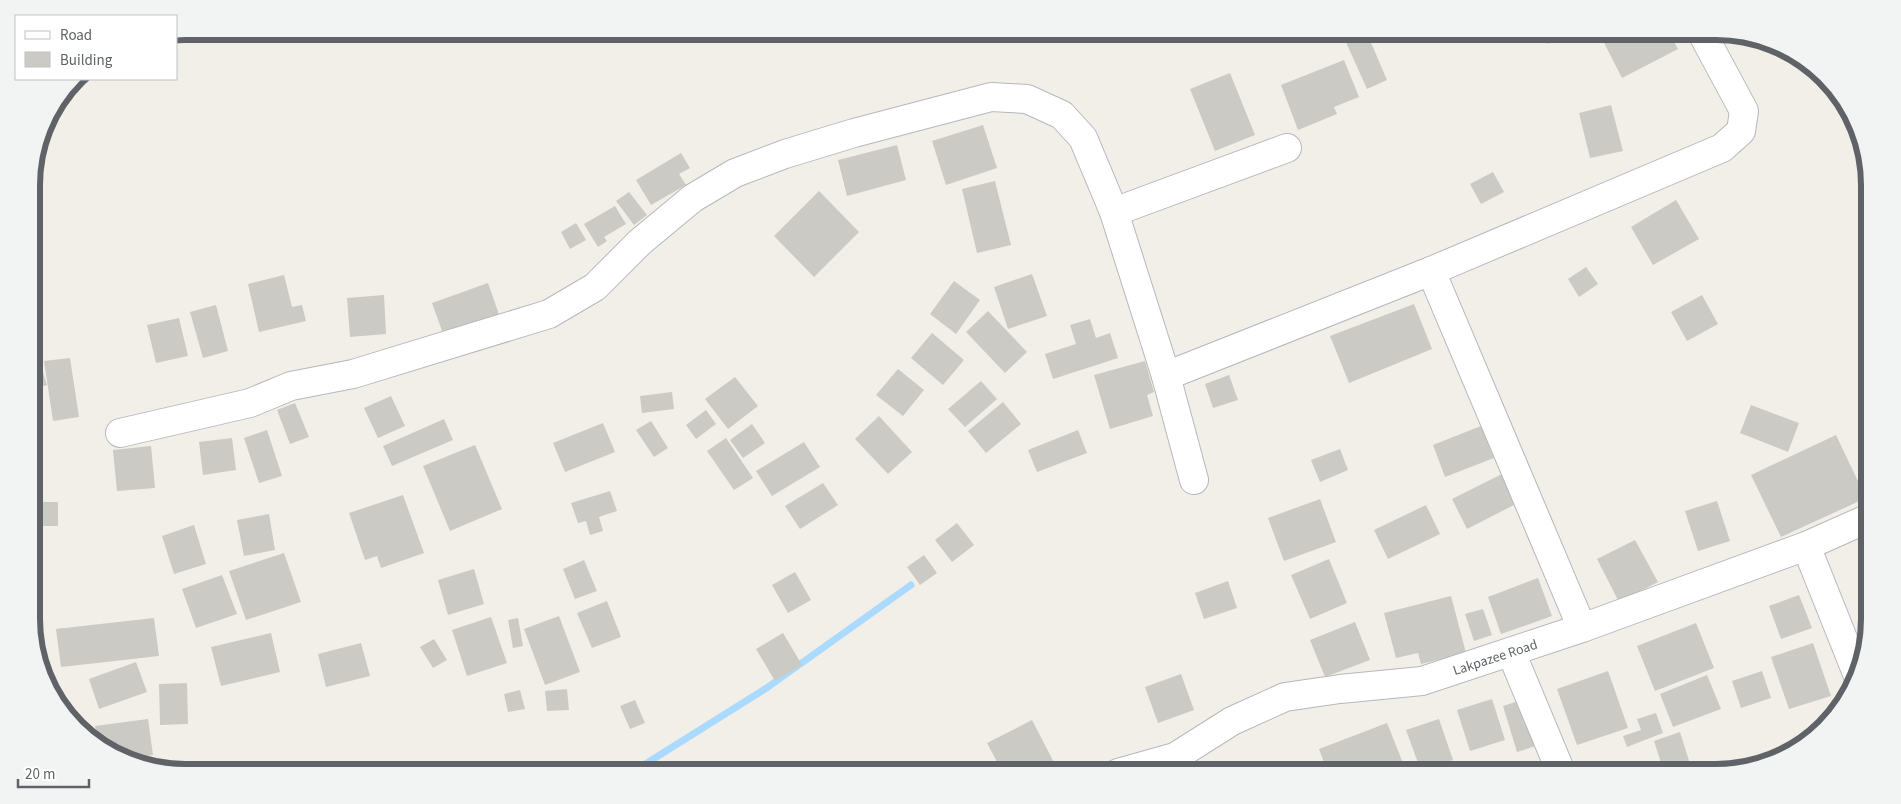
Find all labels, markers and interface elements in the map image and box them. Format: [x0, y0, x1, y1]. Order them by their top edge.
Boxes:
legend [15, 15, 178, 80]
text: Road [60, 25, 92, 46]
text: Building [60, 50, 113, 71]
street label: Lakpazee Road [1450, 635, 1540, 681]
scale bar [18, 756, 89, 788]
text: 20 m [25, 764, 55, 785]

